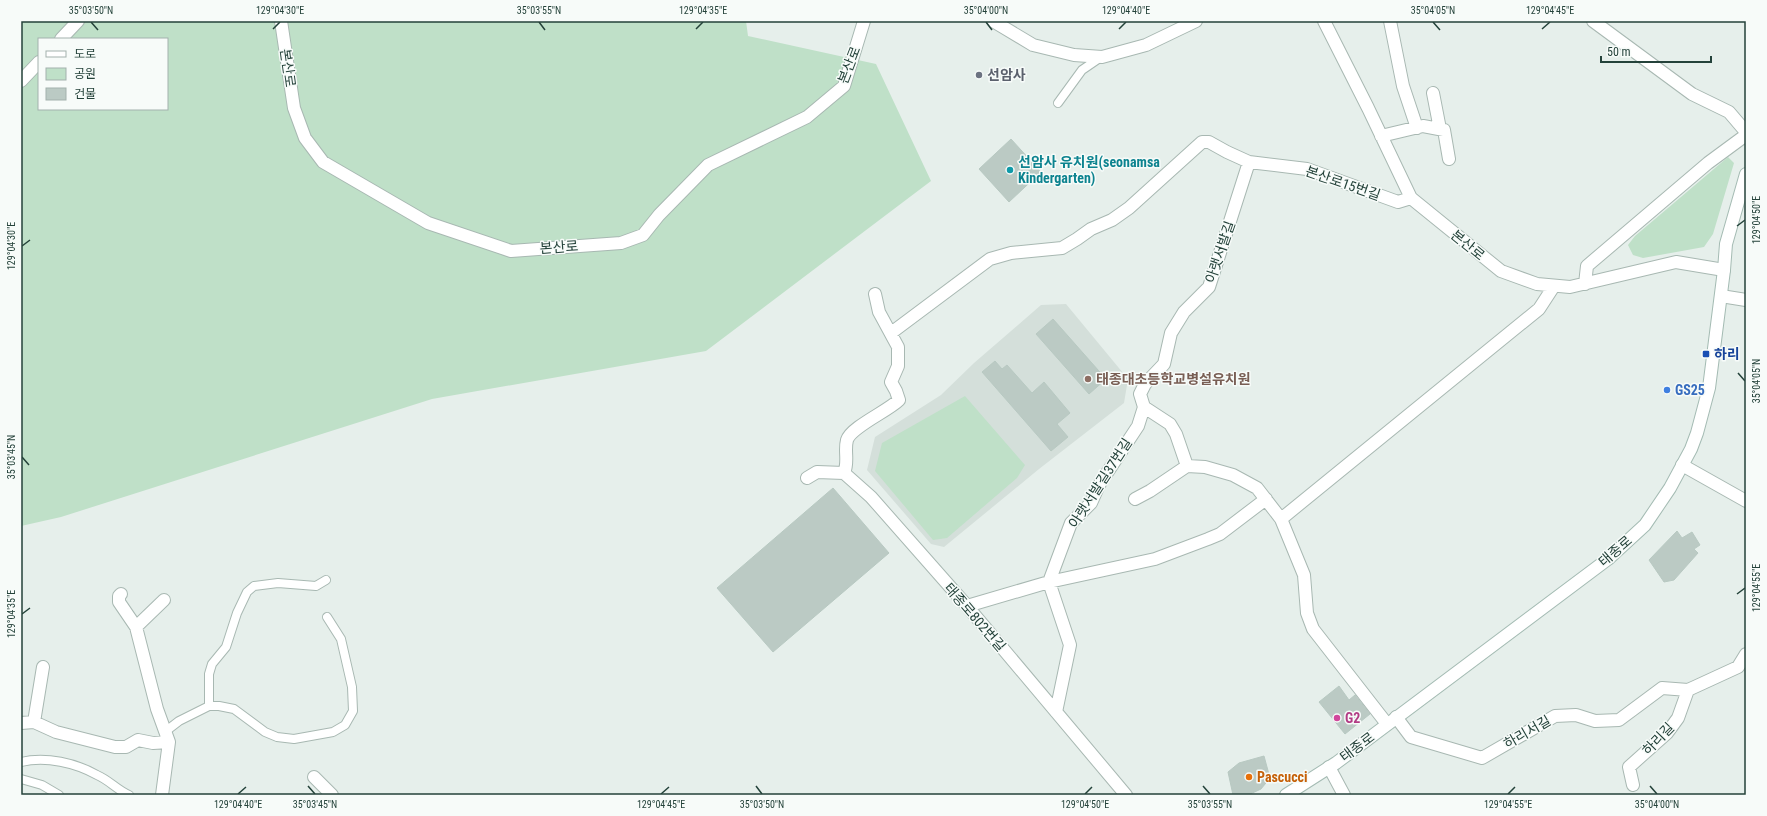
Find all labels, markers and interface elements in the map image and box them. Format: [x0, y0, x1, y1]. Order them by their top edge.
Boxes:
text: 35°03'50"N [69, 5, 113, 16]
text: 129°04'30"E [256, 5, 304, 16]
text: 35°03'55"N [517, 5, 561, 16]
text: 129°04'35"E [679, 5, 727, 16]
text: 35°04'00"N [964, 5, 1008, 16]
text: 129°04'40"E [1102, 5, 1150, 16]
text: 35°04'05"N [1411, 5, 1455, 16]
text: 129°04'45"E [1526, 5, 1574, 16]
legend [38, 38, 168, 110]
scale bar [1601, 38, 1711, 64]
street label: 본산로 [835, 44, 863, 86]
text: 50 m [1607, 45, 1631, 59]
text: 도로 [74, 47, 96, 61]
street label: 본산로 [277, 48, 299, 88]
text: 공원 [74, 67, 96, 81]
place label: 선암사 [987, 67, 1026, 83]
marker: 선암사 [974, 70, 984, 80]
text: 건물 [74, 87, 96, 101]
place label: 선암사 유치원(seonamsa Kindergarten) [1018, 154, 1160, 187]
street label: 본산로15번길 [1303, 163, 1383, 203]
marker: 선암사 유치원(seonamsa Kindergarten) [1005, 165, 1015, 175]
text: 129°04'50"E [1751, 196, 1762, 244]
street label: 아랫서발길 [1202, 219, 1238, 285]
text: 129°04'30"E [6, 222, 17, 270]
street label: 본산로 [1448, 227, 1488, 263]
street label: 본산로 [539, 238, 579, 256]
place label: 하리 [1714, 346, 1740, 362]
marker: 하리 [1701, 349, 1711, 359]
text: 35°04'05"N [1751, 359, 1762, 403]
place label: 태종대초등학교병설유치원 [1096, 371, 1251, 387]
marker: 태종대초등학교병설유치원 [1083, 374, 1093, 384]
place label: GS25 [1675, 382, 1705, 398]
marker: GS25 [1662, 385, 1672, 395]
text: 35°03'45"N [6, 435, 17, 479]
street label: 아랫서발길37번길 [1065, 435, 1135, 531]
street label: 태종로 [1595, 532, 1635, 570]
text: 129°04'55"E [1751, 564, 1762, 612]
street label: 태종로802번길 [941, 580, 1009, 654]
text: 129°04'35"E [6, 590, 17, 638]
place label: G2 [1345, 710, 1360, 726]
street label: 하리서길 [1501, 712, 1553, 752]
marker: G2 [1332, 713, 1342, 723]
street label: 하리길 [1639, 720, 1677, 758]
street label: 태종로 [1337, 729, 1377, 765]
place label: Pascucci [1257, 769, 1308, 785]
marker: Pascucci [1244, 772, 1254, 782]
text: 129°04'40"E [214, 799, 262, 810]
text: 35°03'45"N [293, 799, 337, 810]
text: 129°04'45"E [637, 799, 685, 810]
text: 35°03'50"N [740, 799, 784, 810]
text: 129°04'50"E [1061, 799, 1109, 810]
text: 35°03'55"N [1188, 799, 1232, 810]
text: 129°04'55"E [1484, 799, 1532, 810]
text: 35°04'00"N [1635, 799, 1679, 810]

